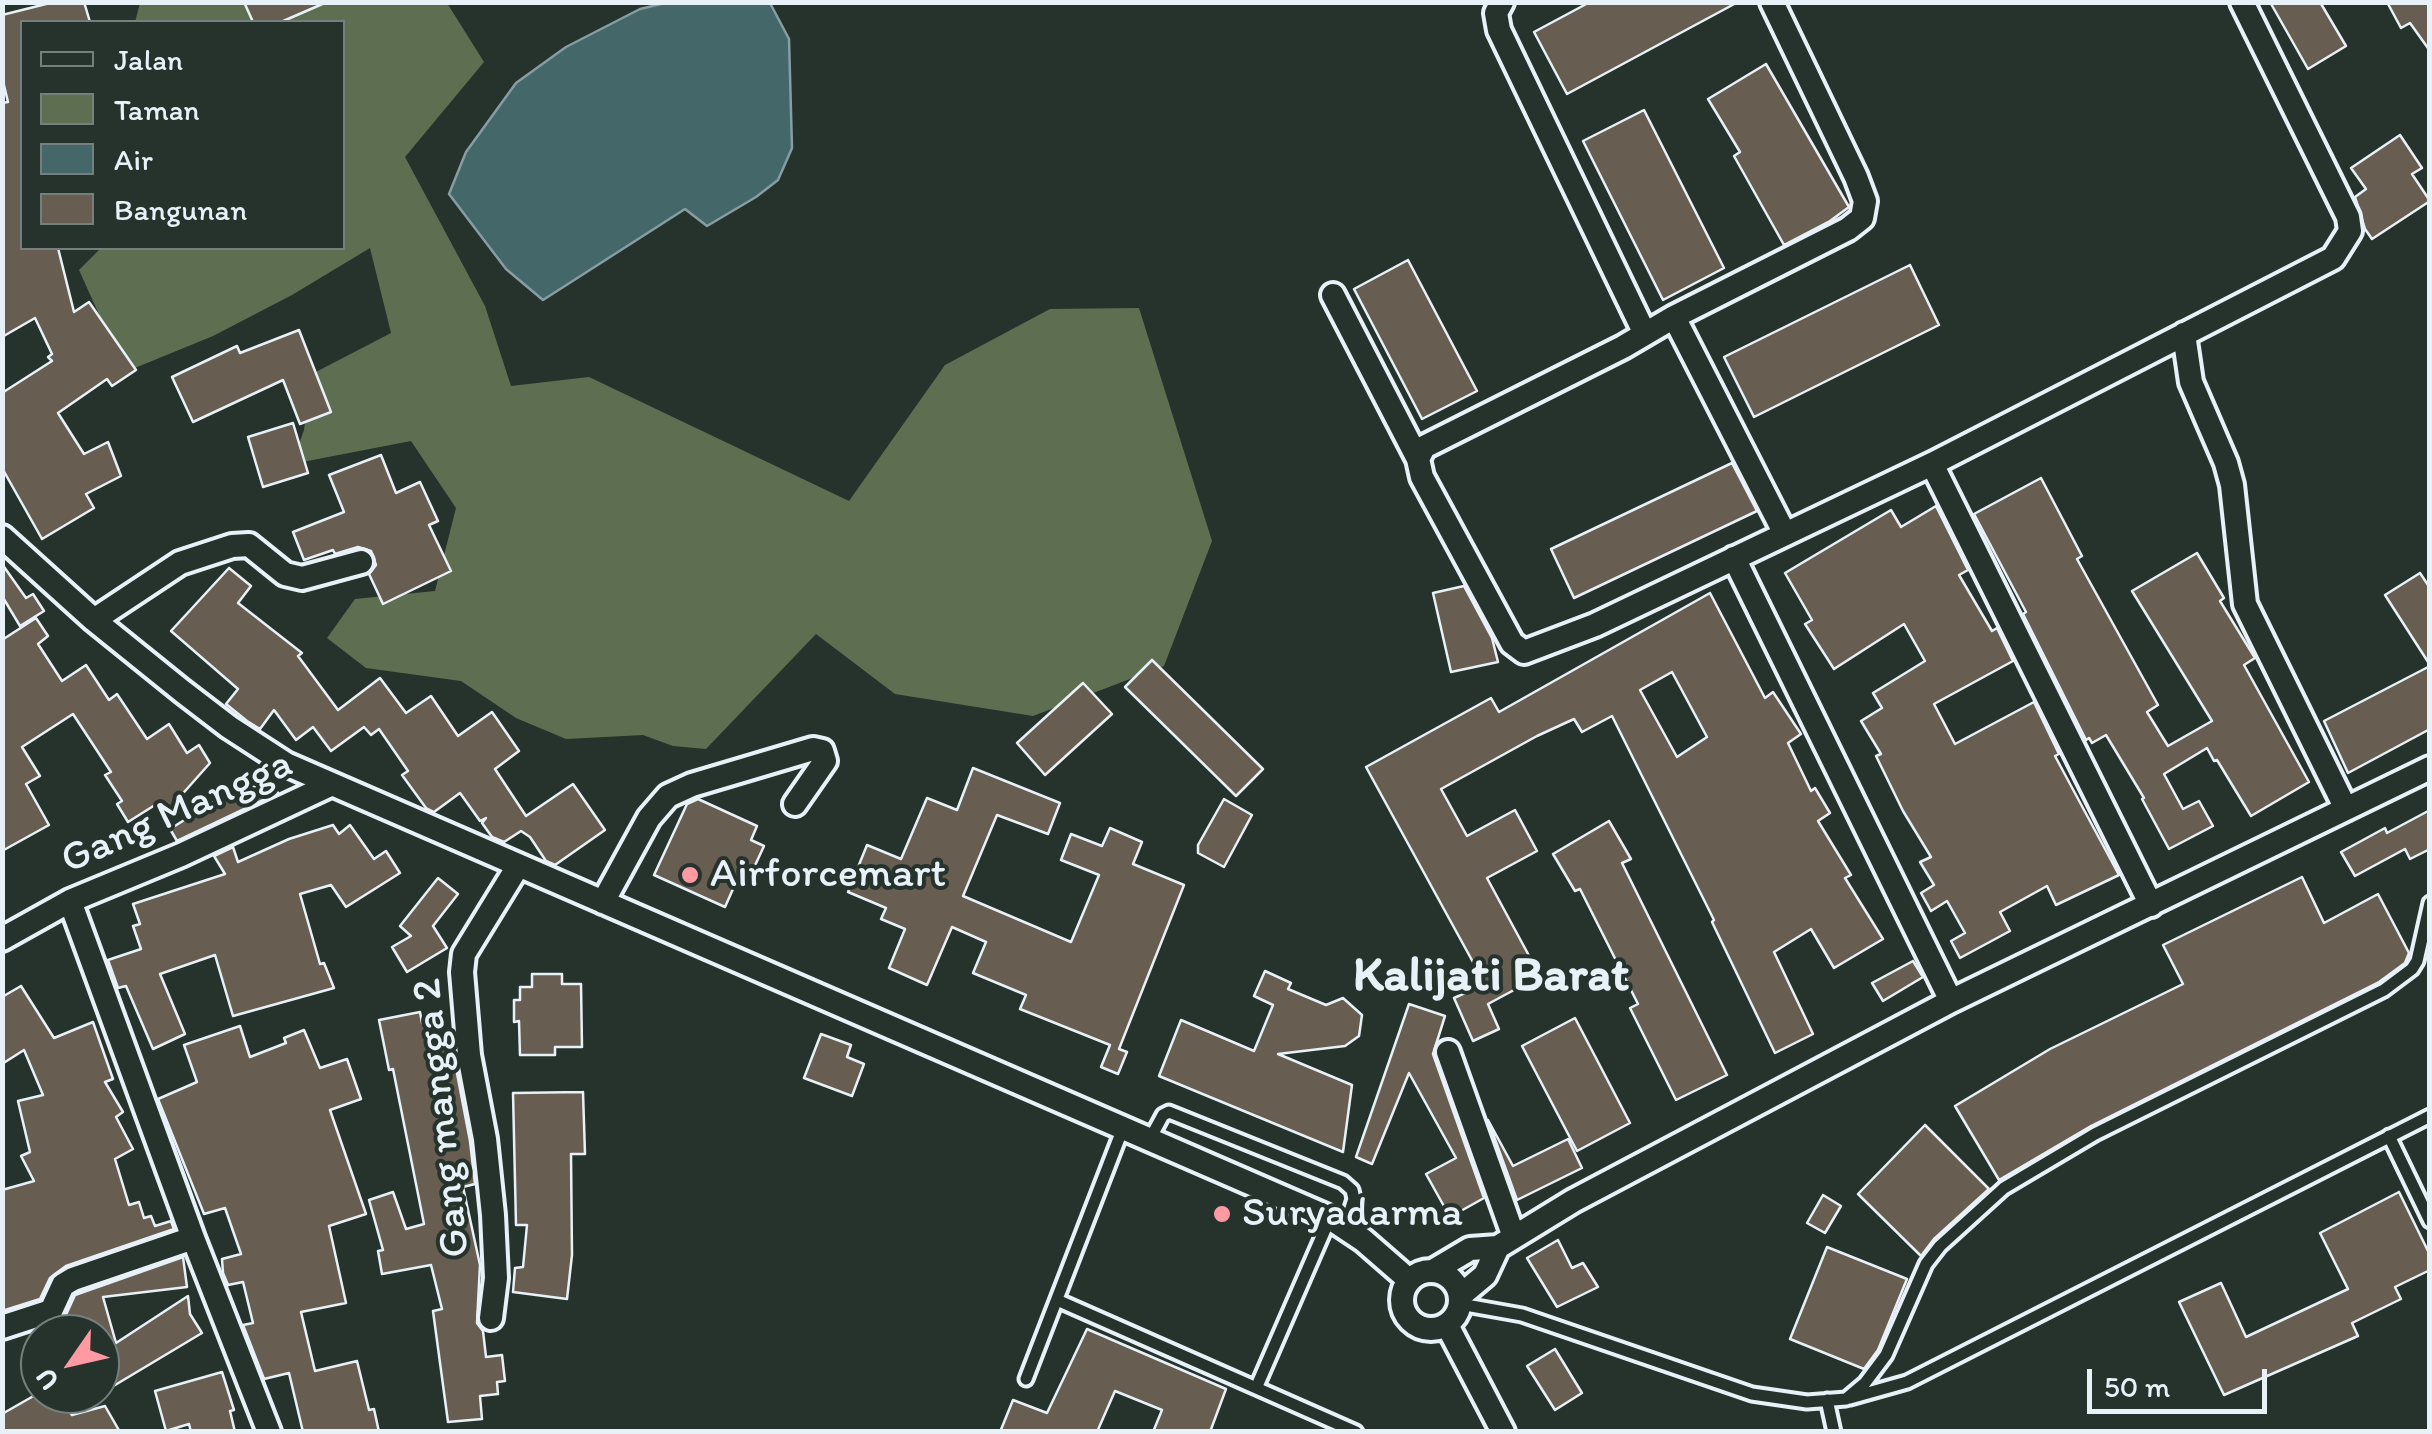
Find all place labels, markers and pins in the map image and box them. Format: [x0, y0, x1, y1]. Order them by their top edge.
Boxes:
place label: Airforcemart [710, 850, 946, 900]
marker: Airforcemart [679, 864, 701, 886]
place label: Suryadarma [1242, 1189, 1463, 1239]
marker: Suryadarma [1211, 1203, 1233, 1225]

